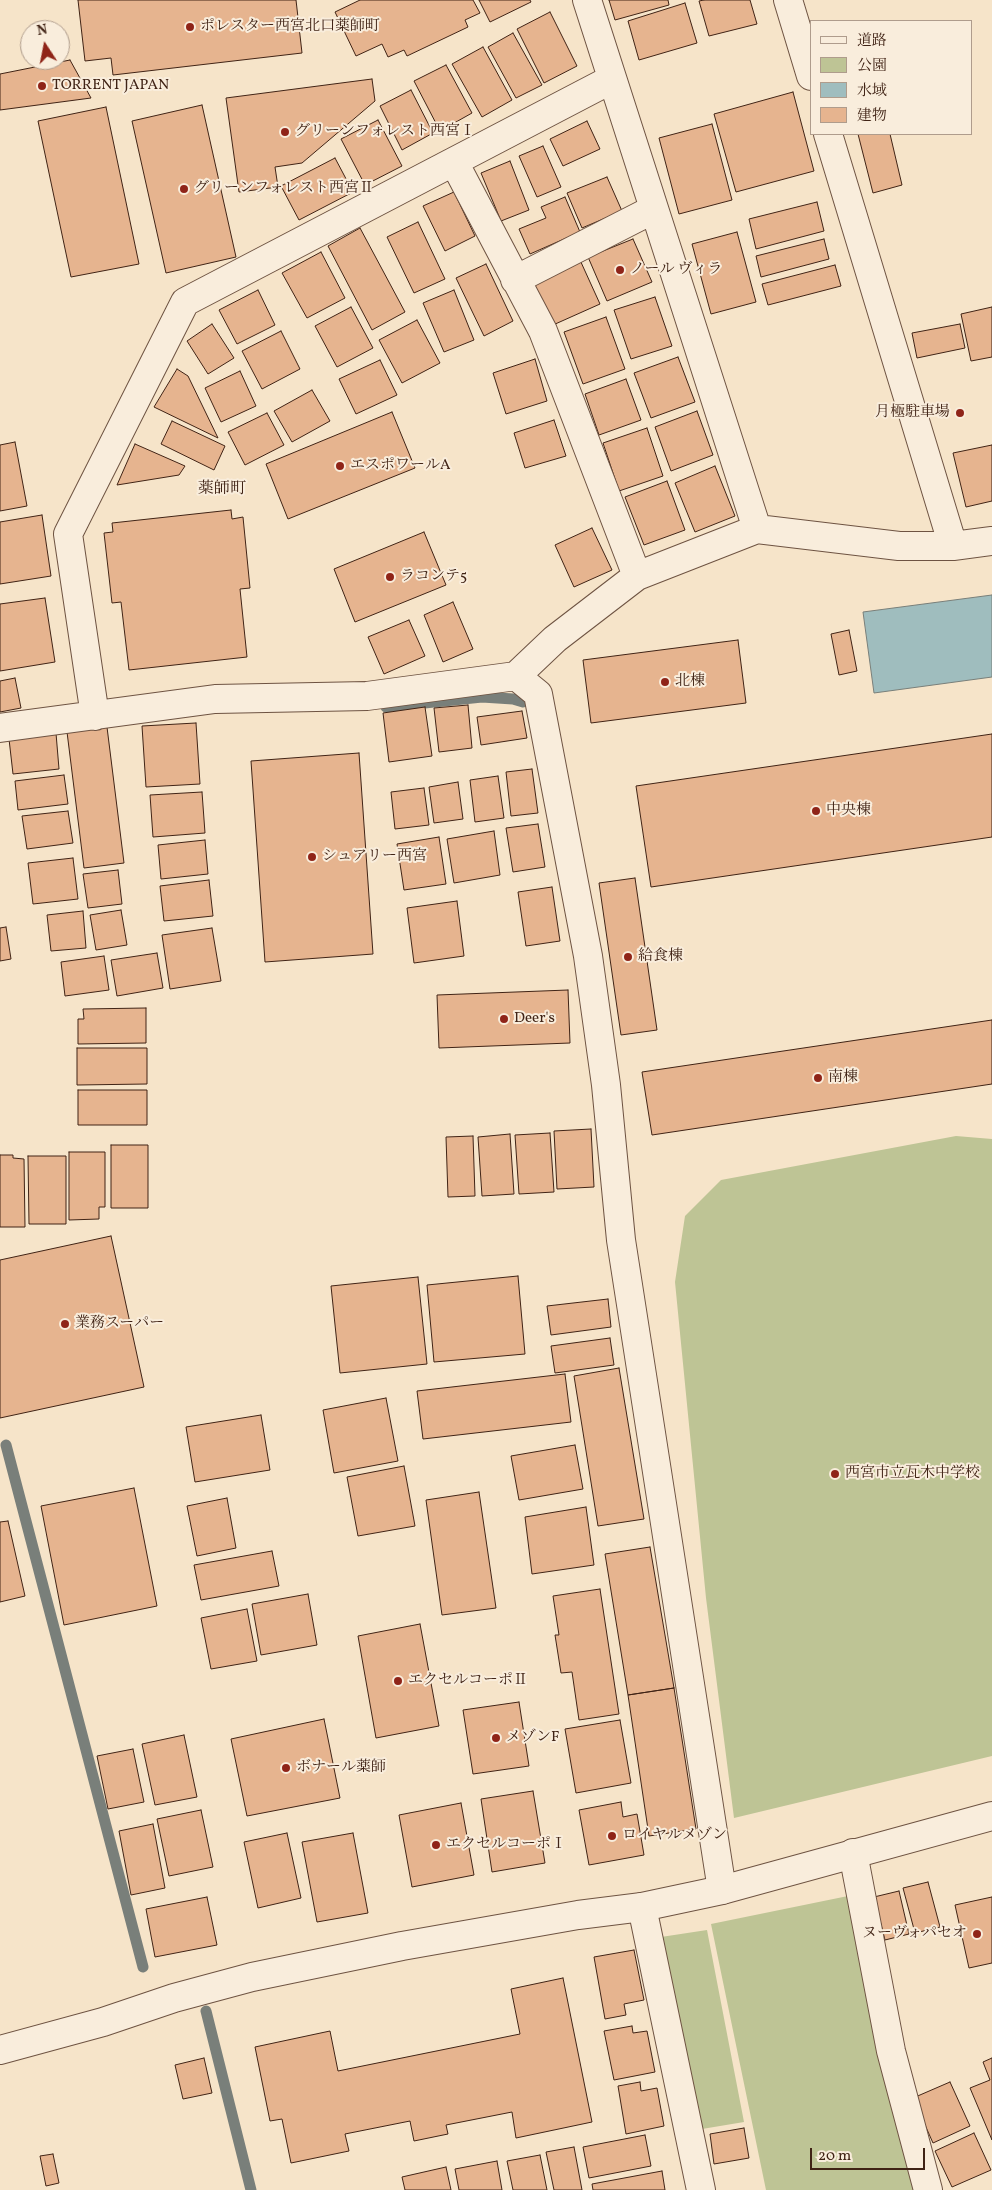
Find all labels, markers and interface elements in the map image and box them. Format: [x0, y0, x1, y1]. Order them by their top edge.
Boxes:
place label: ポレスター西宮北口薬師町 [200, 18, 380, 36]
north arrow [20, 20, 70, 70]
text: N [35, 20, 49, 41]
legend [810, 20, 972, 135]
marker: ポレスター西宮北口薬師町 [184, 21, 196, 33]
text: 道路 [857, 31, 887, 52]
text: 公園 [857, 56, 887, 77]
place label: TORRENT JAPAN [52, 77, 169, 95]
marker: TORRENT JAPAN [36, 80, 48, 92]
text: 水域 [857, 81, 887, 102]
text: 建物 [857, 106, 887, 127]
place label: グリーンフォレスト西宮Ⅰ [295, 123, 475, 141]
marker: グリーンフォレスト西宮Ⅰ [279, 126, 291, 138]
place label: グリーンフォレスト西宮Ⅱ [194, 180, 374, 198]
marker: グリーンフォレスト西宮Ⅱ [178, 183, 190, 195]
place label: ノール ヴィラ [630, 261, 723, 279]
marker: ノール ヴィラ [614, 264, 626, 276]
place label: 月極駐車場 [875, 404, 950, 422]
marker: 月極駐車場 [954, 407, 966, 419]
place label: エスポワールA [350, 457, 451, 475]
marker: エスポワールA [334, 460, 346, 472]
district label: 薬師町 [198, 480, 246, 500]
place label: ラコンテ5 [400, 568, 467, 586]
marker: ラコンテ5 [384, 571, 396, 583]
place label: 北棟 [675, 673, 705, 691]
marker: 北棟 [659, 676, 671, 688]
place label: 中央棟 [826, 802, 871, 820]
marker: 中央棟 [810, 805, 822, 817]
place label: シュアリー西宮 [322, 848, 427, 866]
marker: シュアリー西宮 [306, 851, 318, 863]
place label: 給食棟 [638, 948, 683, 966]
marker: 給食棟 [622, 951, 634, 963]
place label: Deer's [514, 1010, 555, 1028]
marker: Deer's [498, 1013, 510, 1025]
place label: 南棟 [828, 1069, 858, 1087]
marker: 南棟 [812, 1072, 824, 1084]
place label: 業務スーパー [75, 1315, 164, 1333]
marker: 業務スーパー [59, 1318, 71, 1330]
place label: 西宮市立瓦木中学校 [845, 1465, 980, 1483]
marker: 西宮市立瓦木中学校 [829, 1468, 841, 1480]
place label: エクセルコーポⅡ [408, 1672, 528, 1690]
marker: エクセルコーポⅡ [392, 1675, 404, 1687]
place label: メゾンF [506, 1729, 559, 1747]
marker: メゾンF [490, 1732, 502, 1744]
place label: ボナール薬師 [296, 1759, 386, 1777]
marker: ボナール薬師 [280, 1762, 292, 1774]
place label: ロイヤルメゾン [622, 1827, 727, 1845]
marker: ロイヤルメゾン [606, 1830, 618, 1842]
place label: エクセルコーポⅠ [446, 1836, 566, 1854]
marker: エクセルコーポⅠ [430, 1839, 442, 1851]
place label: ヌーヴォパセオ [862, 1925, 967, 1943]
marker: ヌーヴォパセオ [971, 1928, 983, 1940]
scale bar [812, 2138, 927, 2170]
text: 20 m [818, 2146, 851, 2167]

